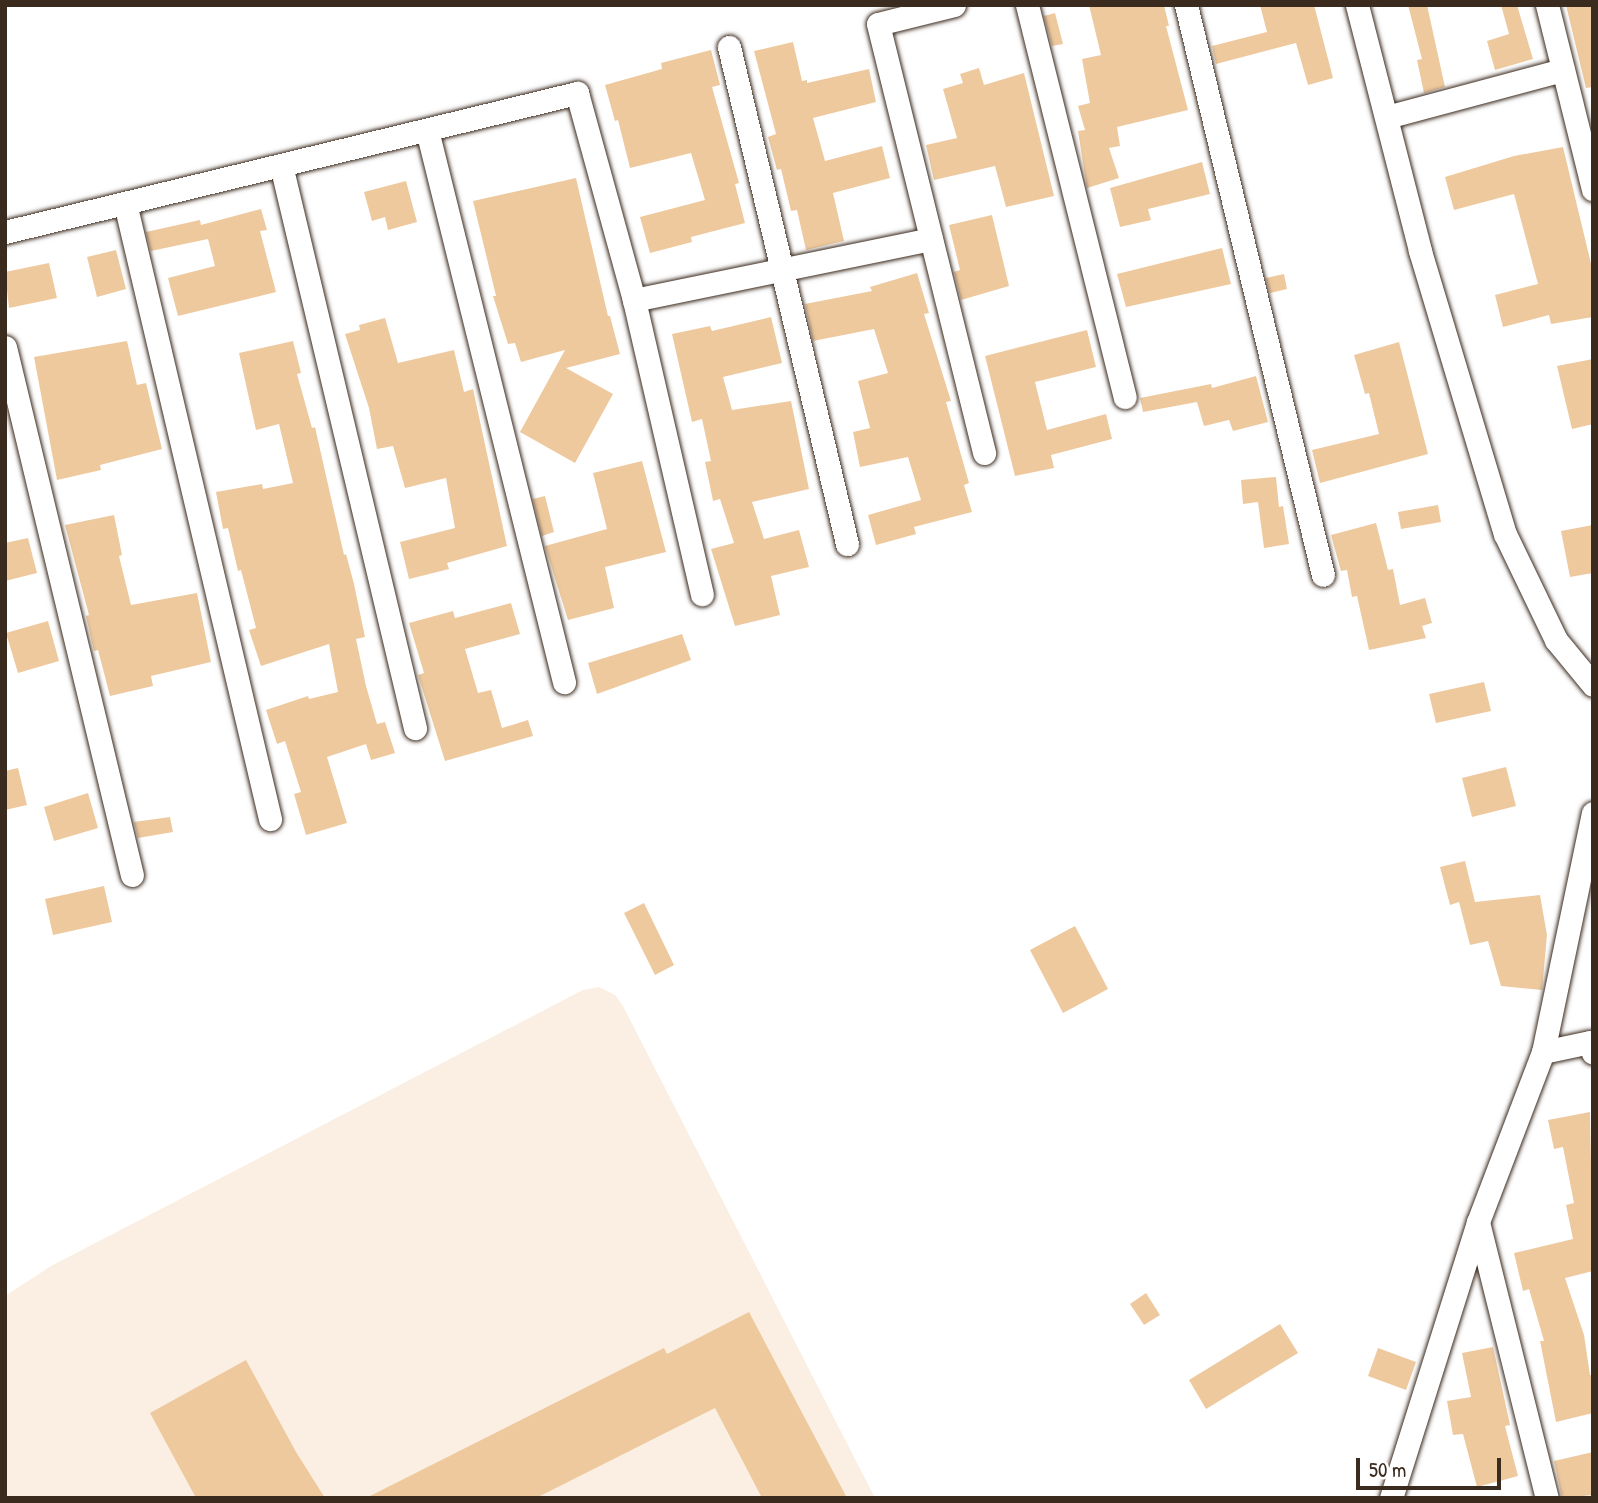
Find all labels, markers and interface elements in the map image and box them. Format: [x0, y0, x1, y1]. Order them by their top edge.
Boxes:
scale bar [1360, 1444, 1505, 1488]
text: 50 m [1369, 1455, 1406, 1484]

